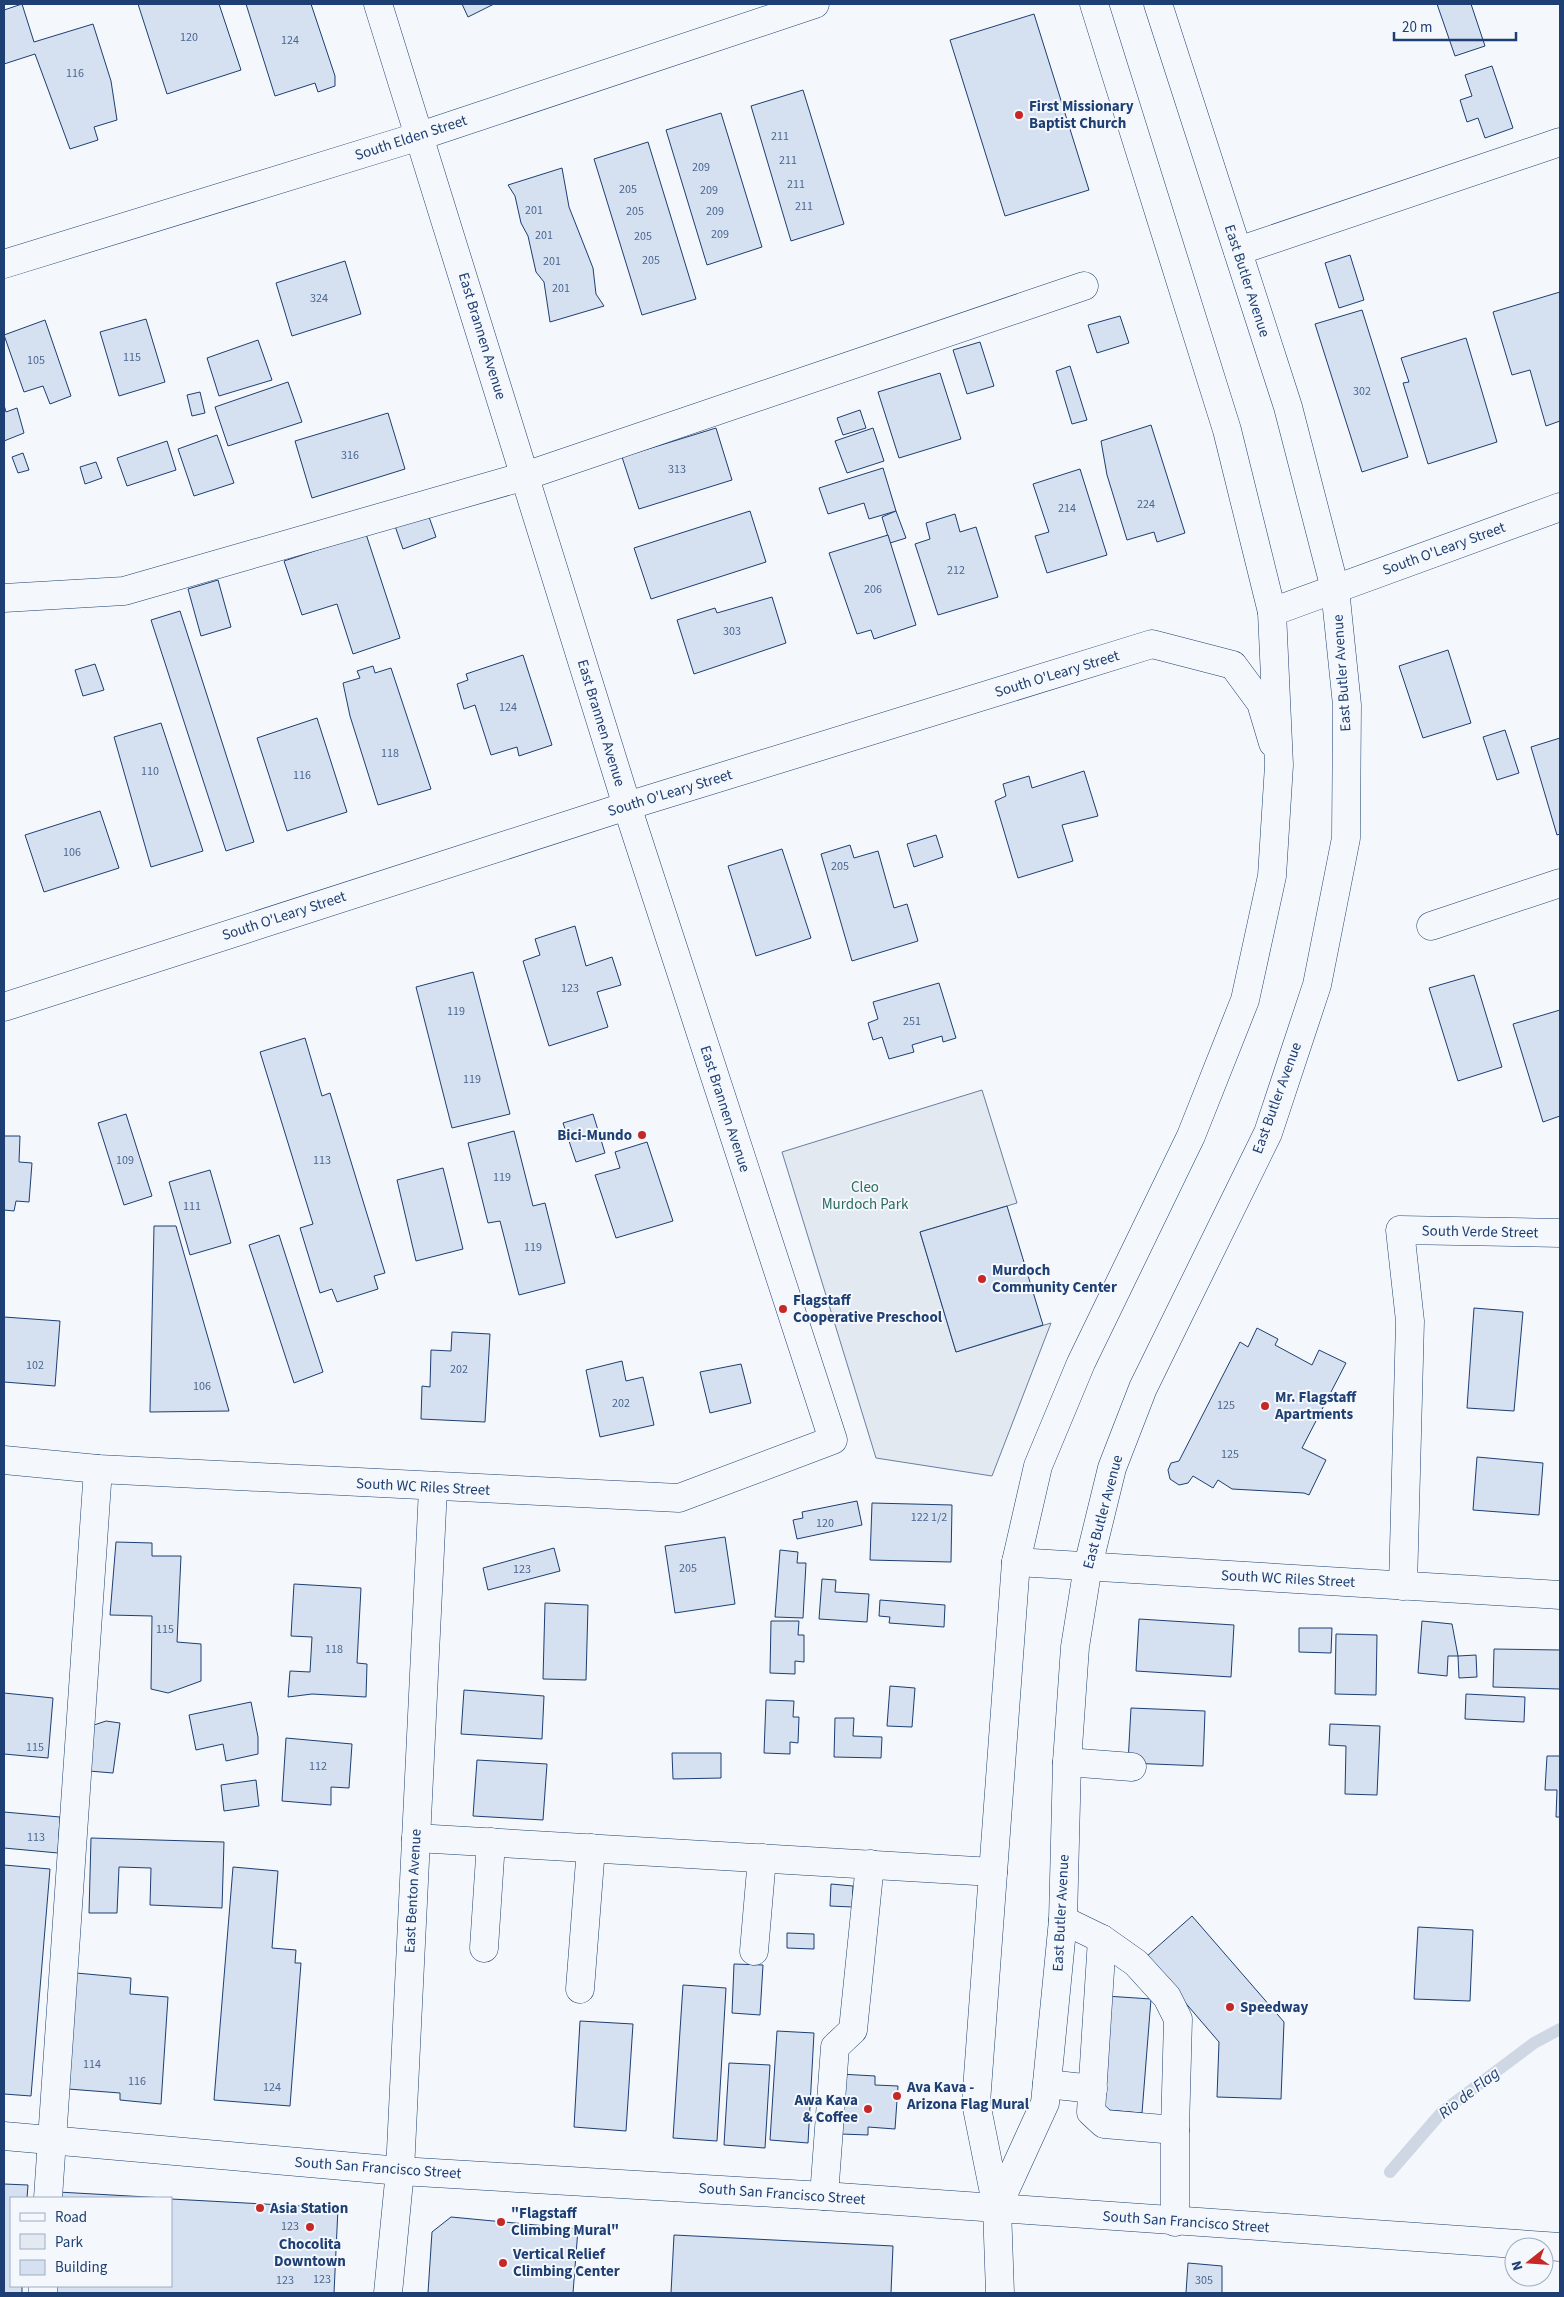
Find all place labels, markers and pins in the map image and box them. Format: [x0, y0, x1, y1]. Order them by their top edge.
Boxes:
place label: First Missionary Baptist Church [1029, 96, 1134, 134]
marker: First Missionary Baptist Church [1013, 109, 1025, 121]
place label: Bici-Mundo [557, 1125, 632, 1146]
marker: Bici-Mundo [636, 1129, 648, 1141]
place label: Murdoch Community Center [992, 1260, 1117, 1298]
marker: Murdoch Community Center [976, 1273, 988, 1285]
place label: Flagstaff Cooperative Preschool [793, 1290, 943, 1328]
marker: Flagstaff Cooperative Preschool [777, 1303, 789, 1315]
place label: Mr. Flagstaff Apartments [1274, 1387, 1357, 1425]
marker: Mr. Flagstaff Apartments [1259, 1400, 1271, 1412]
place label: Speedway [1240, 1997, 1308, 2018]
marker: Speedway [1224, 2001, 1236, 2013]
place label: Ava Kava - Arizona Flag Mural [906, 2077, 1030, 2115]
place label: Awa Kava & Coffee [794, 2090, 858, 2128]
marker: Ava Kava - Arizona Flag Mural [891, 2090, 903, 2102]
marker: Awa Kava & Coffee [862, 2103, 874, 2115]
place label: Asia Station [269, 2198, 348, 2219]
marker: Asia Station [254, 2202, 266, 2214]
place label: "Flagstaff Climbing Mural" [511, 2203, 619, 2241]
marker: "Flagstaff Climbing Mural" [495, 2216, 507, 2228]
marker: Chocolita Downtown [304, 2221, 316, 2233]
place label: Chocolita Downtown [274, 2234, 346, 2272]
place label: Vertical Relief Climbing Center [512, 2244, 620, 2282]
marker: Vertical Relief Climbing Center [497, 2257, 509, 2269]

